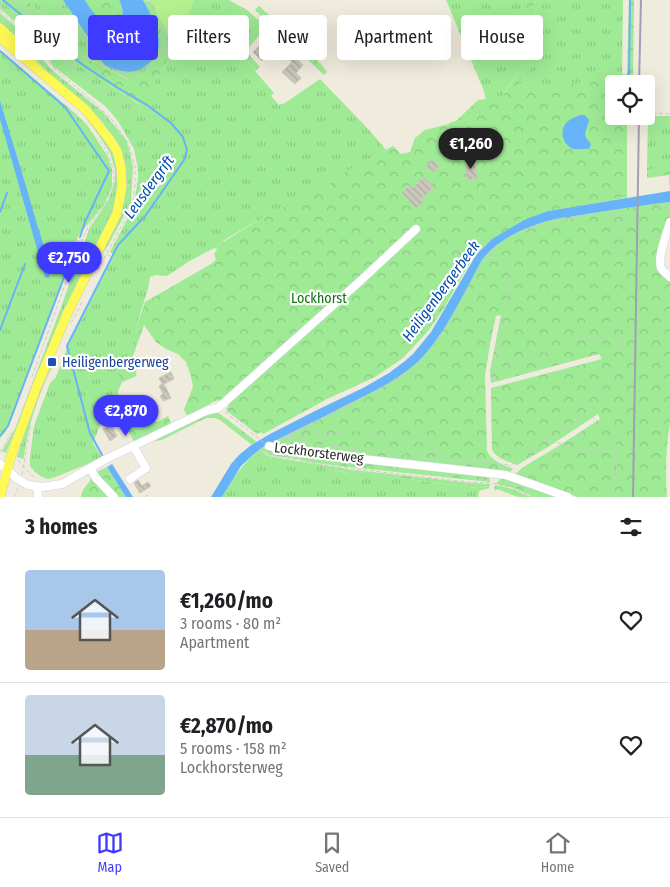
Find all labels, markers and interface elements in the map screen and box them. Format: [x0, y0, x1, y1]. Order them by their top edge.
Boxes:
chip: Buy [15, 15, 78, 60]
chip: Rent [88, 15, 158, 60]
chip: Filters [168, 15, 249, 60]
chip: New [259, 15, 327, 60]
chip: Apartment [337, 15, 451, 60]
chip: House [461, 15, 543, 60]
map controls [605, 75, 655, 125]
button: locate [605, 75, 655, 125]
pin: €1,260 [430, 128, 512, 170]
text: €1,260 [450, 134, 493, 153]
water label: Leusdergrift [120, 152, 178, 222]
water label: Heiligenbergerbeek [398, 237, 484, 345]
pin: €2,750 [28, 242, 110, 284]
text: €2,750 [48, 248, 90, 267]
park label: Lockhorst [291, 290, 347, 307]
place label: Heiligenbergerweg [62, 354, 169, 371]
marker: Heiligenbergerweg [46, 356, 58, 368]
pin: €2,870 [85, 394, 167, 437]
text: €2,870 [104, 401, 148, 420]
street label: Lockhorsterweg [273, 439, 365, 467]
icon: filters [617, 513, 645, 541]
text: 3 homes [25, 514, 97, 540]
text: €1,260/mo [180, 588, 273, 614]
icon: home [65, 590, 125, 650]
icon: heart [617, 606, 645, 634]
text: 3 rooms · 80 m² [180, 614, 281, 633]
text: Apartment [180, 633, 249, 652]
text: €2,870/mo [180, 713, 273, 739]
icon: home [65, 715, 125, 775]
icon: heart [617, 731, 645, 759]
text: 5 rooms · 158 m² [180, 739, 286, 758]
text: Lockhorsterweg [180, 758, 283, 777]
tab: Map [96, 829, 124, 876]
tab: Saved [315, 829, 349, 876]
tab: Home [541, 829, 574, 876]

